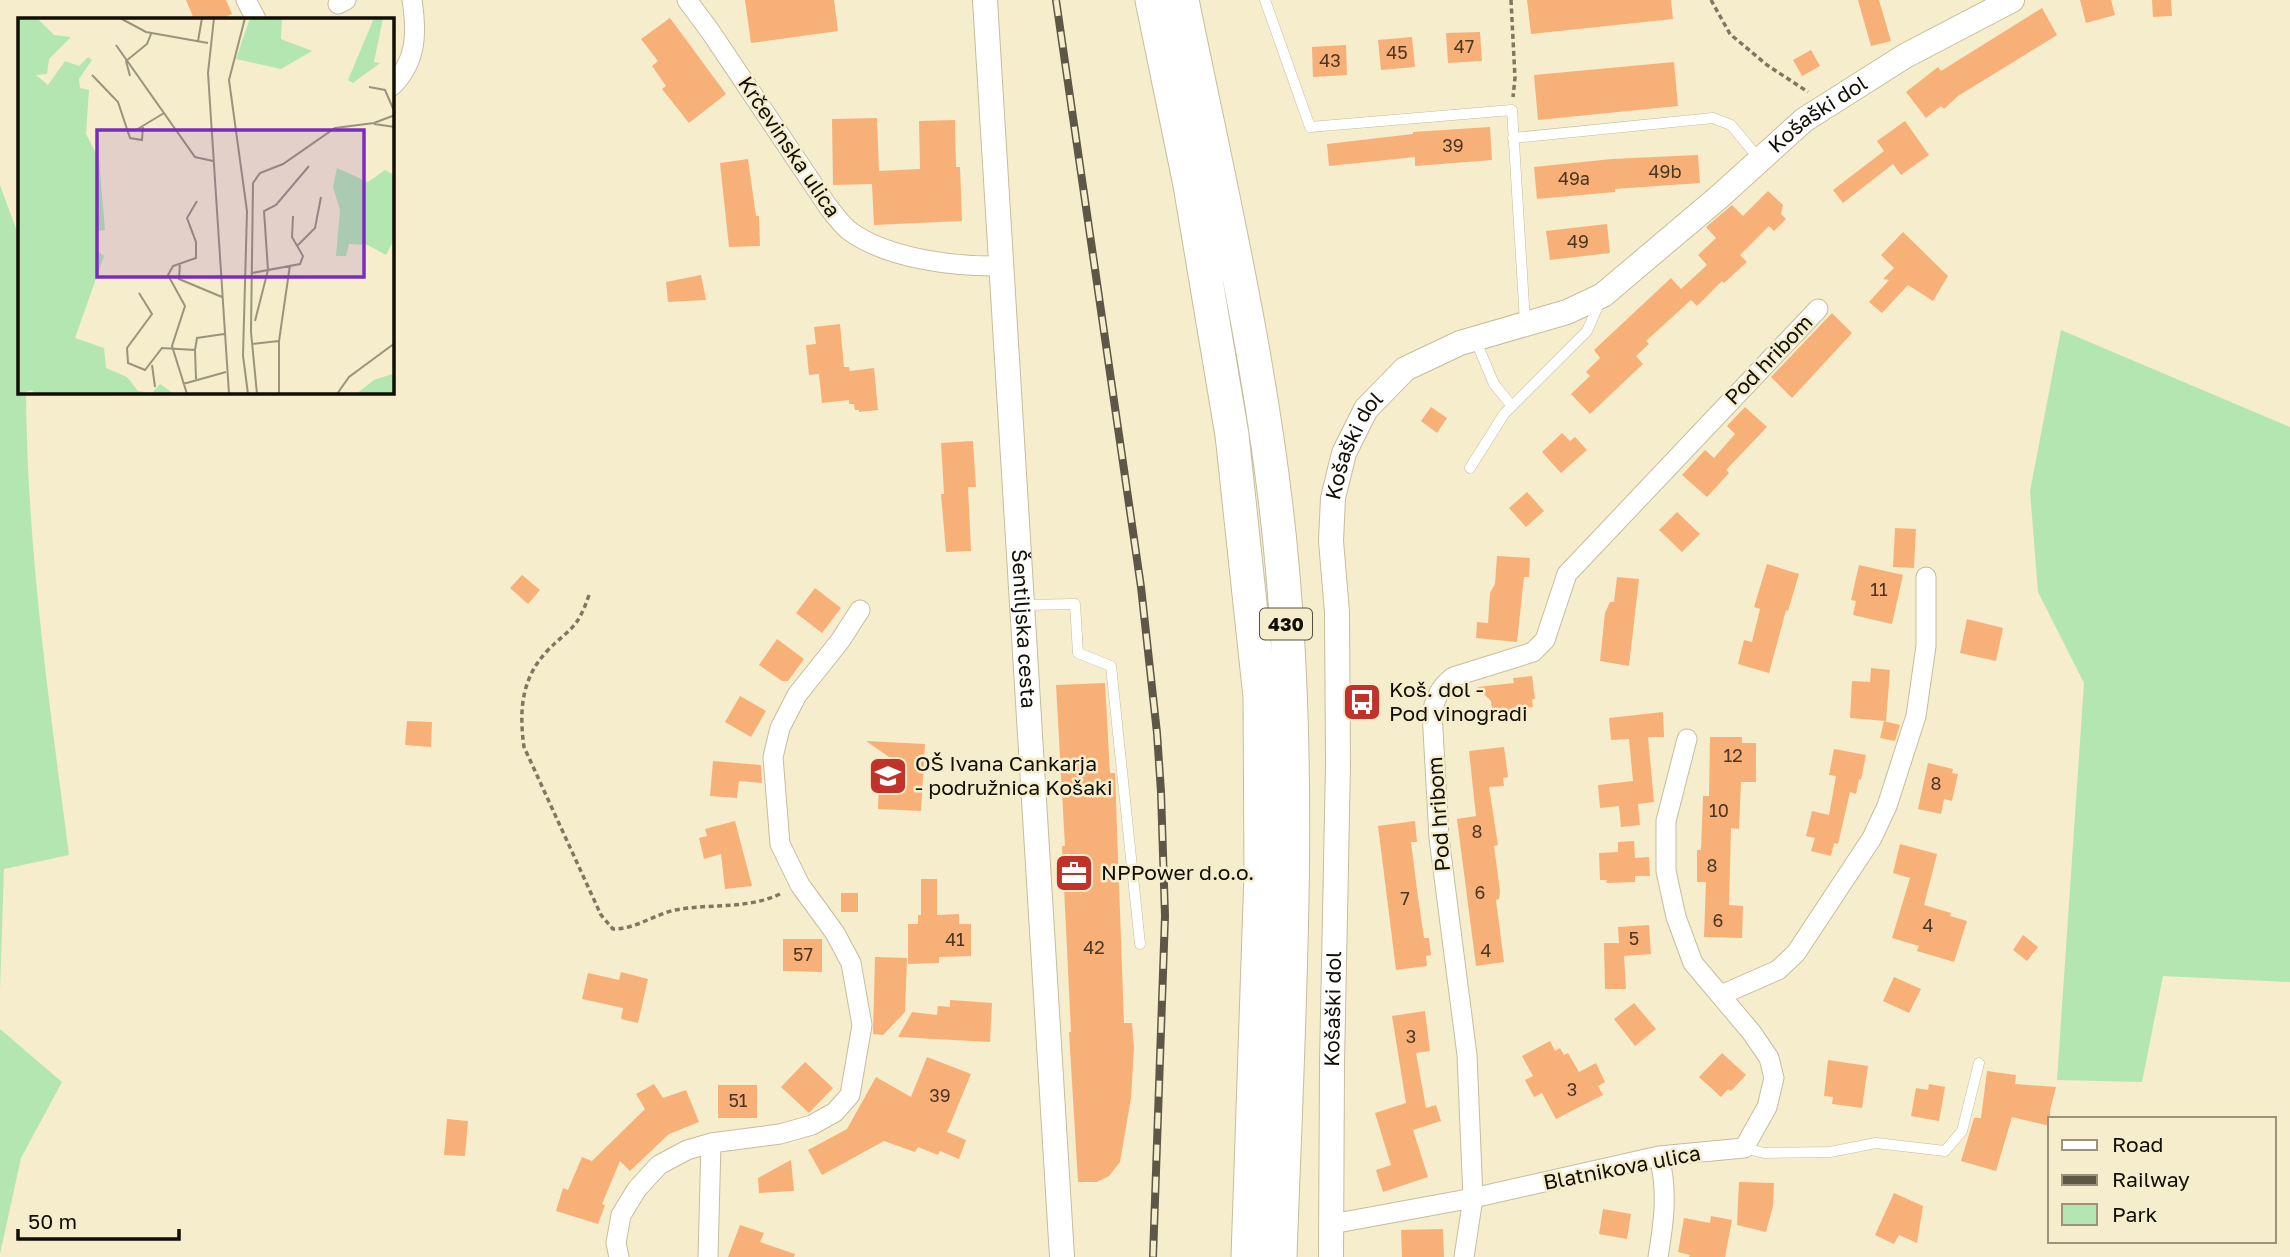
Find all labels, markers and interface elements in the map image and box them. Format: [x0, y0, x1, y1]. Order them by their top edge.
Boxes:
inset map [18, 18, 394, 394]
house number: 47 [1454, 35, 1474, 57]
house number: 45 [1386, 41, 1408, 63]
house number: 43 [1319, 49, 1341, 71]
street label: Košaški dol [1763, 69, 1872, 158]
street label: Krčevinska ulica [733, 71, 847, 222]
house number: 39 [1442, 134, 1464, 156]
house number: 49b [1649, 160, 1681, 182]
house number: 49a [1558, 167, 1590, 189]
house number: 49 [1567, 230, 1589, 252]
street label: Pod hribom [1719, 309, 1818, 410]
street label: Košaški dol [1319, 386, 1388, 502]
street label: Šentiljska cesta [1007, 548, 1042, 709]
house number: 11 [1870, 578, 1888, 600]
road number: 430 [1260, 608, 1312, 639]
place label: Koš. dol - Pod vinogradi [1389, 676, 1528, 726]
bus stop icon: Koš. dol - Pod vinogradi [1341, 681, 1383, 723]
house number: 12 [1723, 744, 1743, 766]
place label: OŠ Ivana Cankarja - podružnica Košaki [915, 750, 1113, 800]
school or university icon: OŠ Ivana Cankarja - podružnica Košaki [867, 755, 909, 797]
street label: Pod hribom [1421, 756, 1455, 872]
house number: 8 [1931, 772, 1941, 794]
house number: 10 [1709, 799, 1729, 821]
house number: 8 [1472, 820, 1482, 842]
office icon: NPPower d.o.o. [1053, 852, 1095, 894]
house number: 8 [1707, 854, 1717, 876]
place label: NPPower d.o.o. [1101, 859, 1254, 885]
house number: 6 [1475, 881, 1485, 903]
house number: 7 [1400, 887, 1410, 909]
house number: 6 [1713, 909, 1723, 931]
house number: 4 [1923, 914, 1934, 936]
house number: 5 [1629, 927, 1639, 949]
house number: 41 [945, 928, 965, 950]
house number: 42 [1083, 936, 1105, 958]
house number: 4 [1481, 939, 1492, 961]
house number: 57 [793, 943, 813, 965]
street label: Košaški dol [1318, 951, 1346, 1067]
house number: 3 [1406, 1025, 1416, 1047]
house number: 3 [1567, 1078, 1577, 1100]
house number: 39 [929, 1084, 951, 1106]
house number: 51 [728, 1089, 748, 1111]
legend [2048, 1117, 2276, 1243]
text: Road [2112, 1131, 2163, 1157]
street label: Blatnikova ulica [1541, 1139, 1703, 1195]
text: Railway [2112, 1166, 2190, 1192]
scale bar [18, 1198, 178, 1242]
text: Park [2112, 1201, 2158, 1227]
text: 50 m [28, 1208, 77, 1234]

